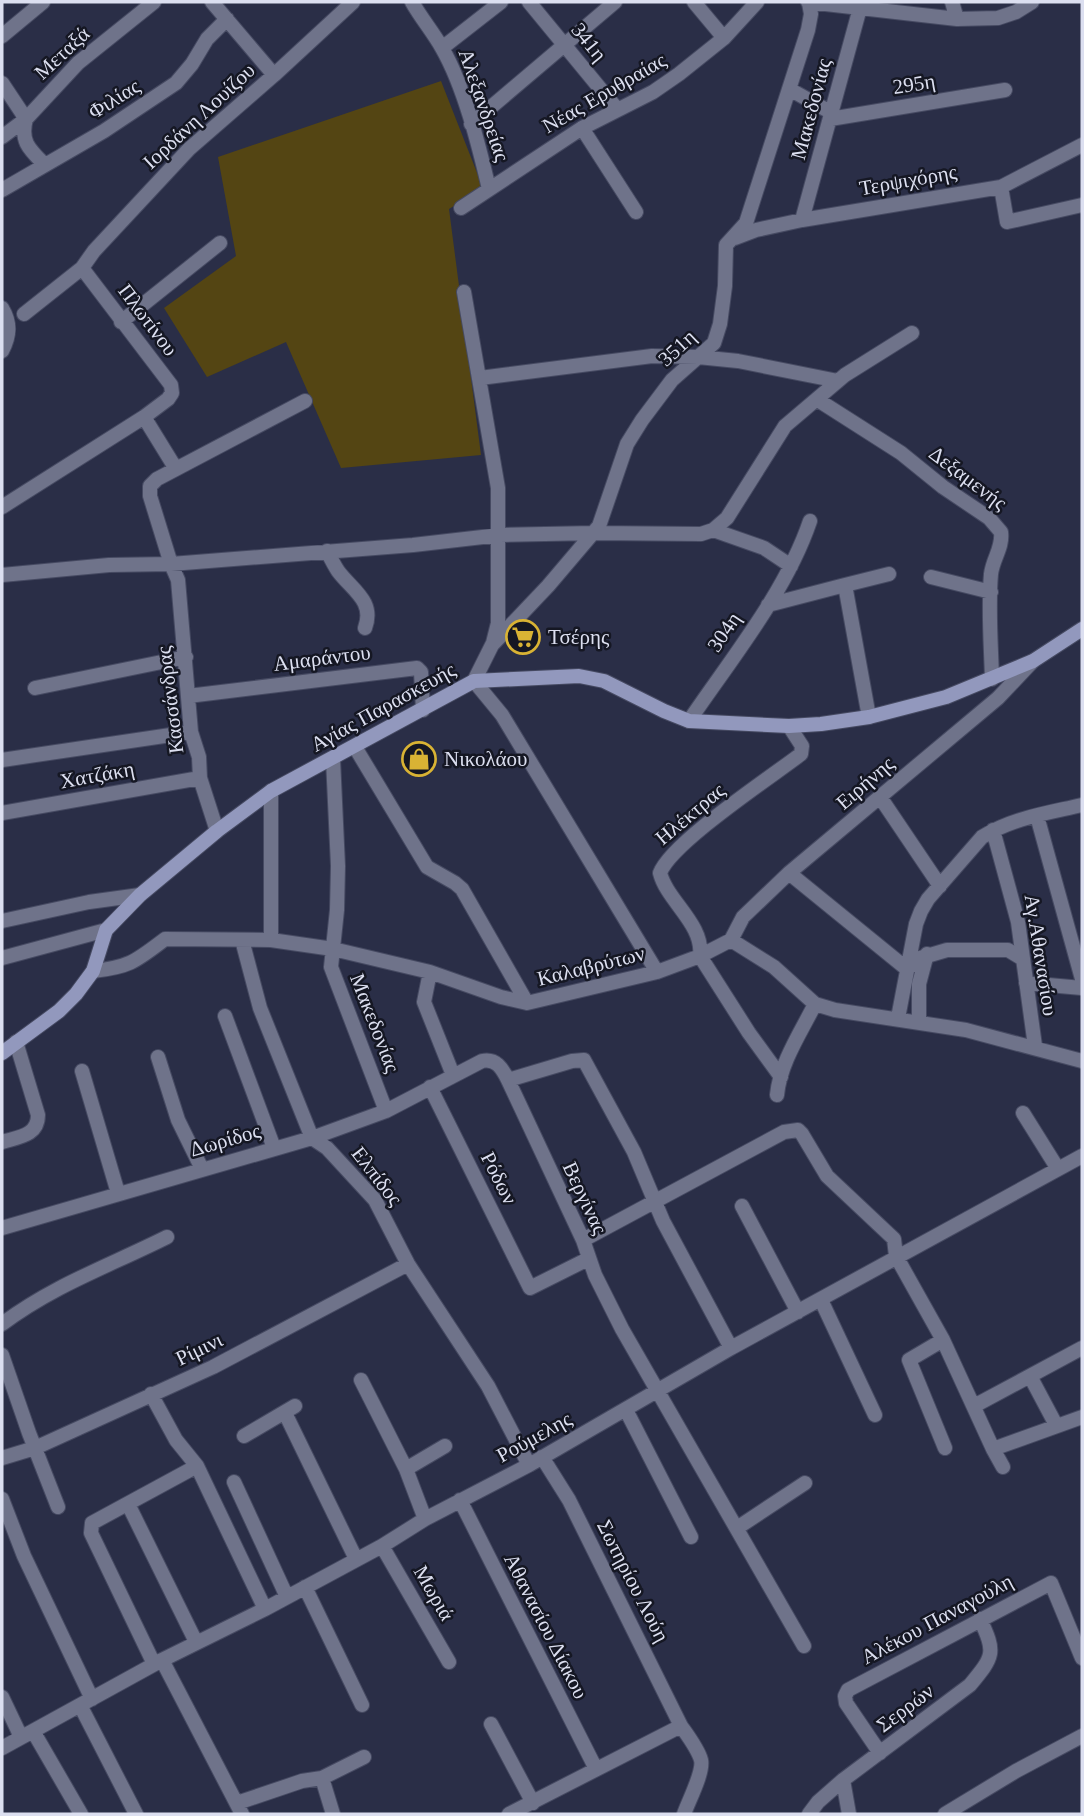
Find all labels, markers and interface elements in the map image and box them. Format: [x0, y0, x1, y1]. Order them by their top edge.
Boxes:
street label: 341η [566, 18, 612, 66]
street label: Μεταξά [29, 22, 95, 84]
street label: Αλεξανδρείας [454, 46, 515, 165]
street label: Νέας Ερυθραίας [538, 48, 671, 138]
street label: Μακεδονίας [786, 55, 836, 162]
street label: Ιορδάνη Λουίζου [138, 58, 260, 174]
street label: 295η [891, 69, 937, 99]
street label: Φιλίας [84, 74, 145, 124]
street label: Τερψιχόρης [857, 160, 959, 200]
street label: Πλωτίνου [113, 279, 183, 361]
street label: 351η [653, 325, 701, 371]
street label: Δεξαμενής [925, 441, 1012, 515]
street label: 304η [702, 608, 746, 656]
supermarket icon: Τσέρης [504, 618, 542, 656]
place label: Τσέρης [548, 625, 610, 649]
street label: Αμαράντου [272, 640, 372, 676]
street label: Κασσάνδρας [151, 644, 189, 755]
street label: Αγίας Παρασκευής [307, 657, 460, 757]
shop icon: Νικολάου [400, 740, 438, 778]
place label: Νικολάου [444, 747, 528, 771]
street label: Ειρήνης [831, 751, 899, 815]
street label: Χατζάκη [58, 757, 136, 793]
street label: Ηλέκτρας [650, 778, 730, 850]
street label: Αγ.Αθανασίου [1020, 892, 1062, 1018]
street label: Καλαβρύτων [535, 941, 647, 991]
street label: Μακεδονίας [345, 970, 405, 1076]
street label: Δωρίδος [187, 1118, 264, 1161]
street label: Ελπίδος [347, 1142, 408, 1211]
street label: Ρόδων [476, 1148, 522, 1208]
street label: Βεργίνας [558, 1158, 612, 1239]
street label: Ρίμινι [172, 1327, 227, 1371]
street label: Ρούμελης [492, 1406, 576, 1467]
street label: Σωτηρίου Λούη [592, 1516, 674, 1646]
street label: Αθανασίου Δίακου [499, 1549, 593, 1703]
street label: Μωριά [409, 1561, 459, 1625]
street label: Αλέκου Παναγούλη [857, 1569, 1017, 1669]
street label: Σερρών [872, 1679, 938, 1737]

